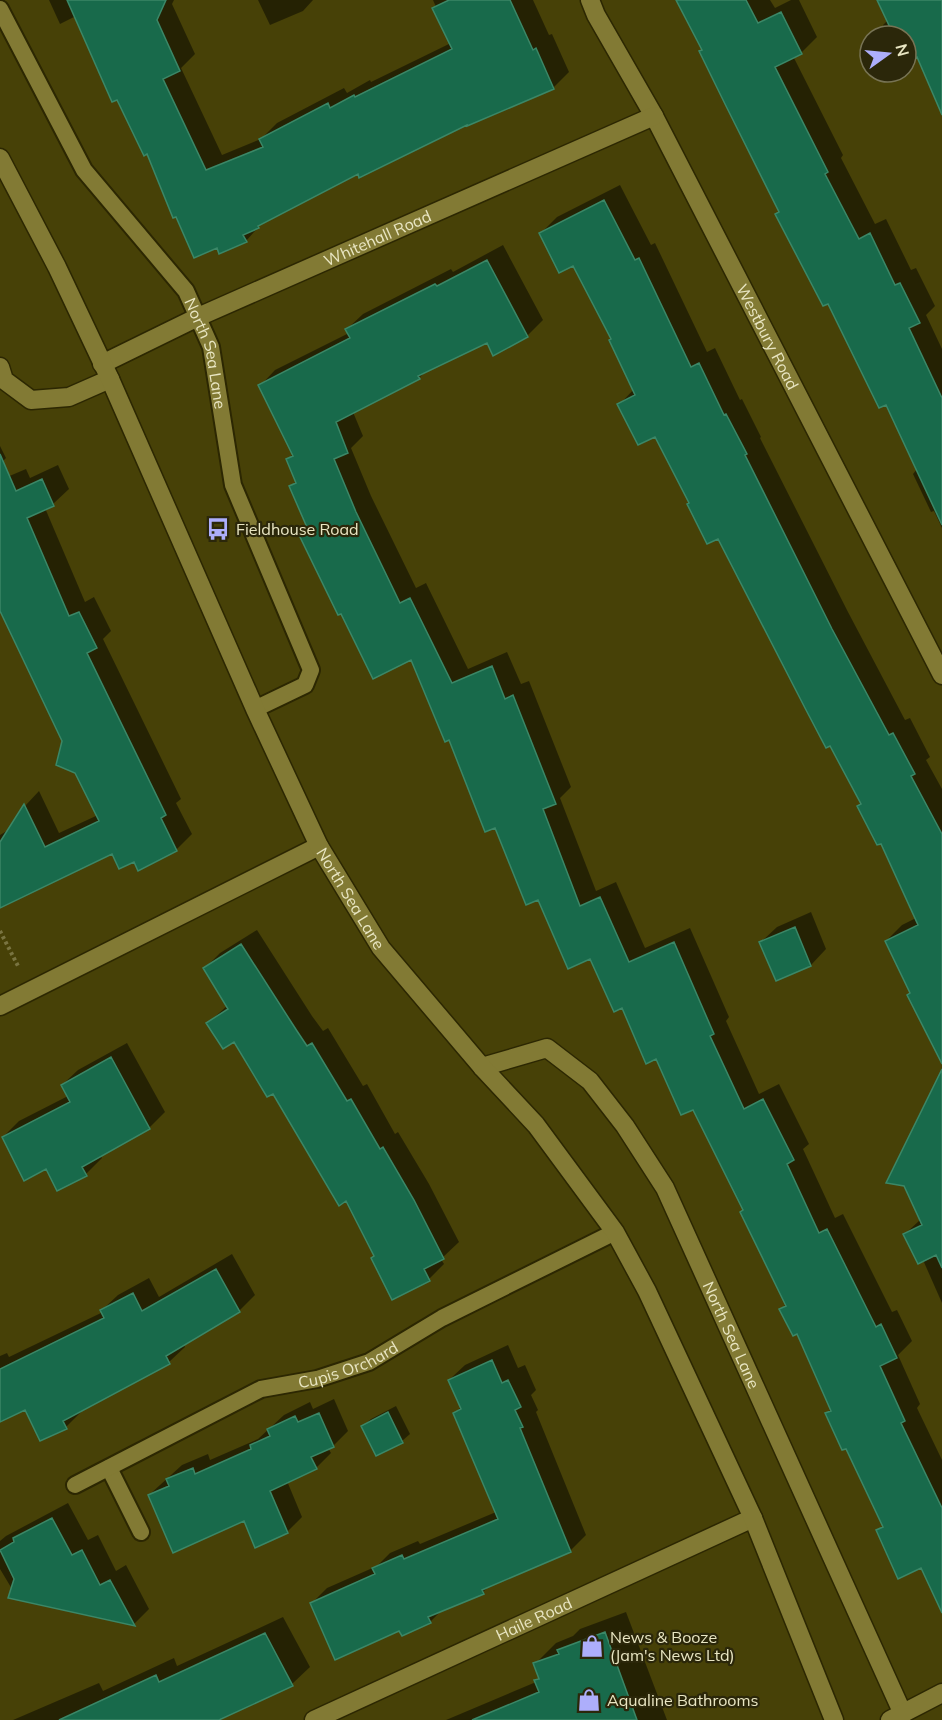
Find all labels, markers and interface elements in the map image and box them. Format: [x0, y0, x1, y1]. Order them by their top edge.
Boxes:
north arrow [858, 24, 918, 84]
text: N [891, 42, 914, 59]
street label: Whitehall Road [321, 205, 434, 270]
street label: Westbury Road [732, 281, 803, 393]
street label: North Sea Lane [180, 295, 231, 410]
bus stop icon: Fieldhouse Road [205, 516, 231, 542]
place label: Fieldhouse Road [236, 519, 359, 539]
street label: North Sea Lane [312, 844, 389, 953]
street label: North Sea Lane [699, 1278, 764, 1392]
street label: Cupis Orchard [296, 1337, 402, 1392]
street label: Haile Road [493, 1593, 575, 1645]
place label: News & Booze (Jam's News Ltd) [610, 1627, 735, 1665]
shop icon: News & Booze (Jam's News Ltd) [579, 1633, 605, 1659]
shop icon: Aqualine Bathrooms [576, 1687, 602, 1713]
place label: Aqualine Bathrooms [607, 1690, 758, 1710]

